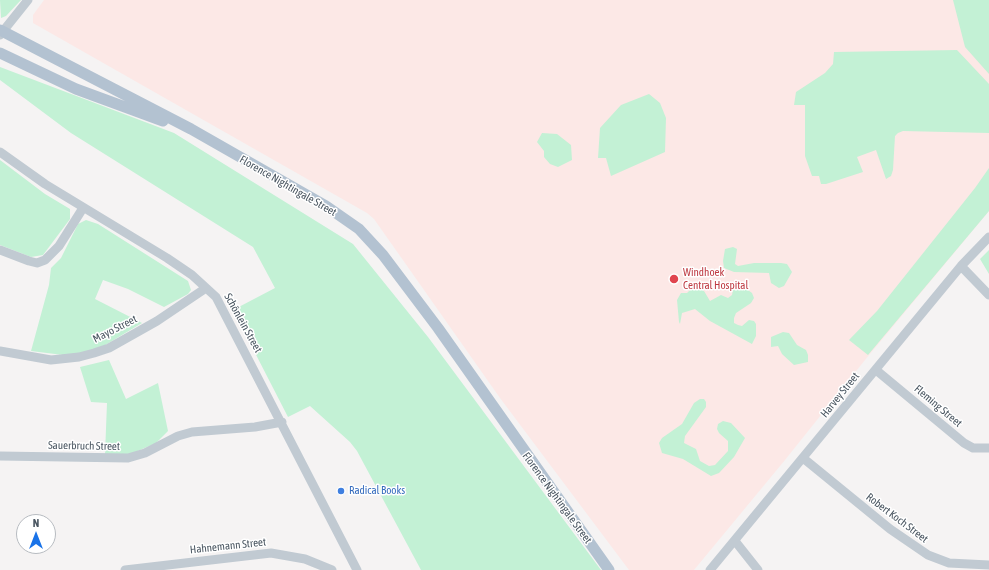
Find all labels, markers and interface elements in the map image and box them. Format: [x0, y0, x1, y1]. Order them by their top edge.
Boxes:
street label: Florence Nightingale Street [237, 153, 339, 219]
place label: Windhoek Central Hospital [683, 266, 748, 292]
marker: Windhoek Central Hospital [668, 273, 680, 285]
street label: Schönlein Street [221, 291, 265, 355]
street label: Mayo Street [91, 312, 139, 346]
street label: Harvey Street [818, 370, 862, 420]
street label: Fleming Street [911, 382, 965, 430]
street label: Sauerbruch Street [48, 439, 120, 453]
street label: Florence Nightingale Street [519, 450, 595, 546]
place label: Radical Books [349, 484, 405, 498]
marker: Radical Books [336, 486, 346, 496]
street label: Robert Koch Street [863, 490, 931, 546]
north arrow [16, 514, 56, 554]
text: N [33, 517, 39, 529]
street label: Hahnemann Street [189, 535, 267, 557]

